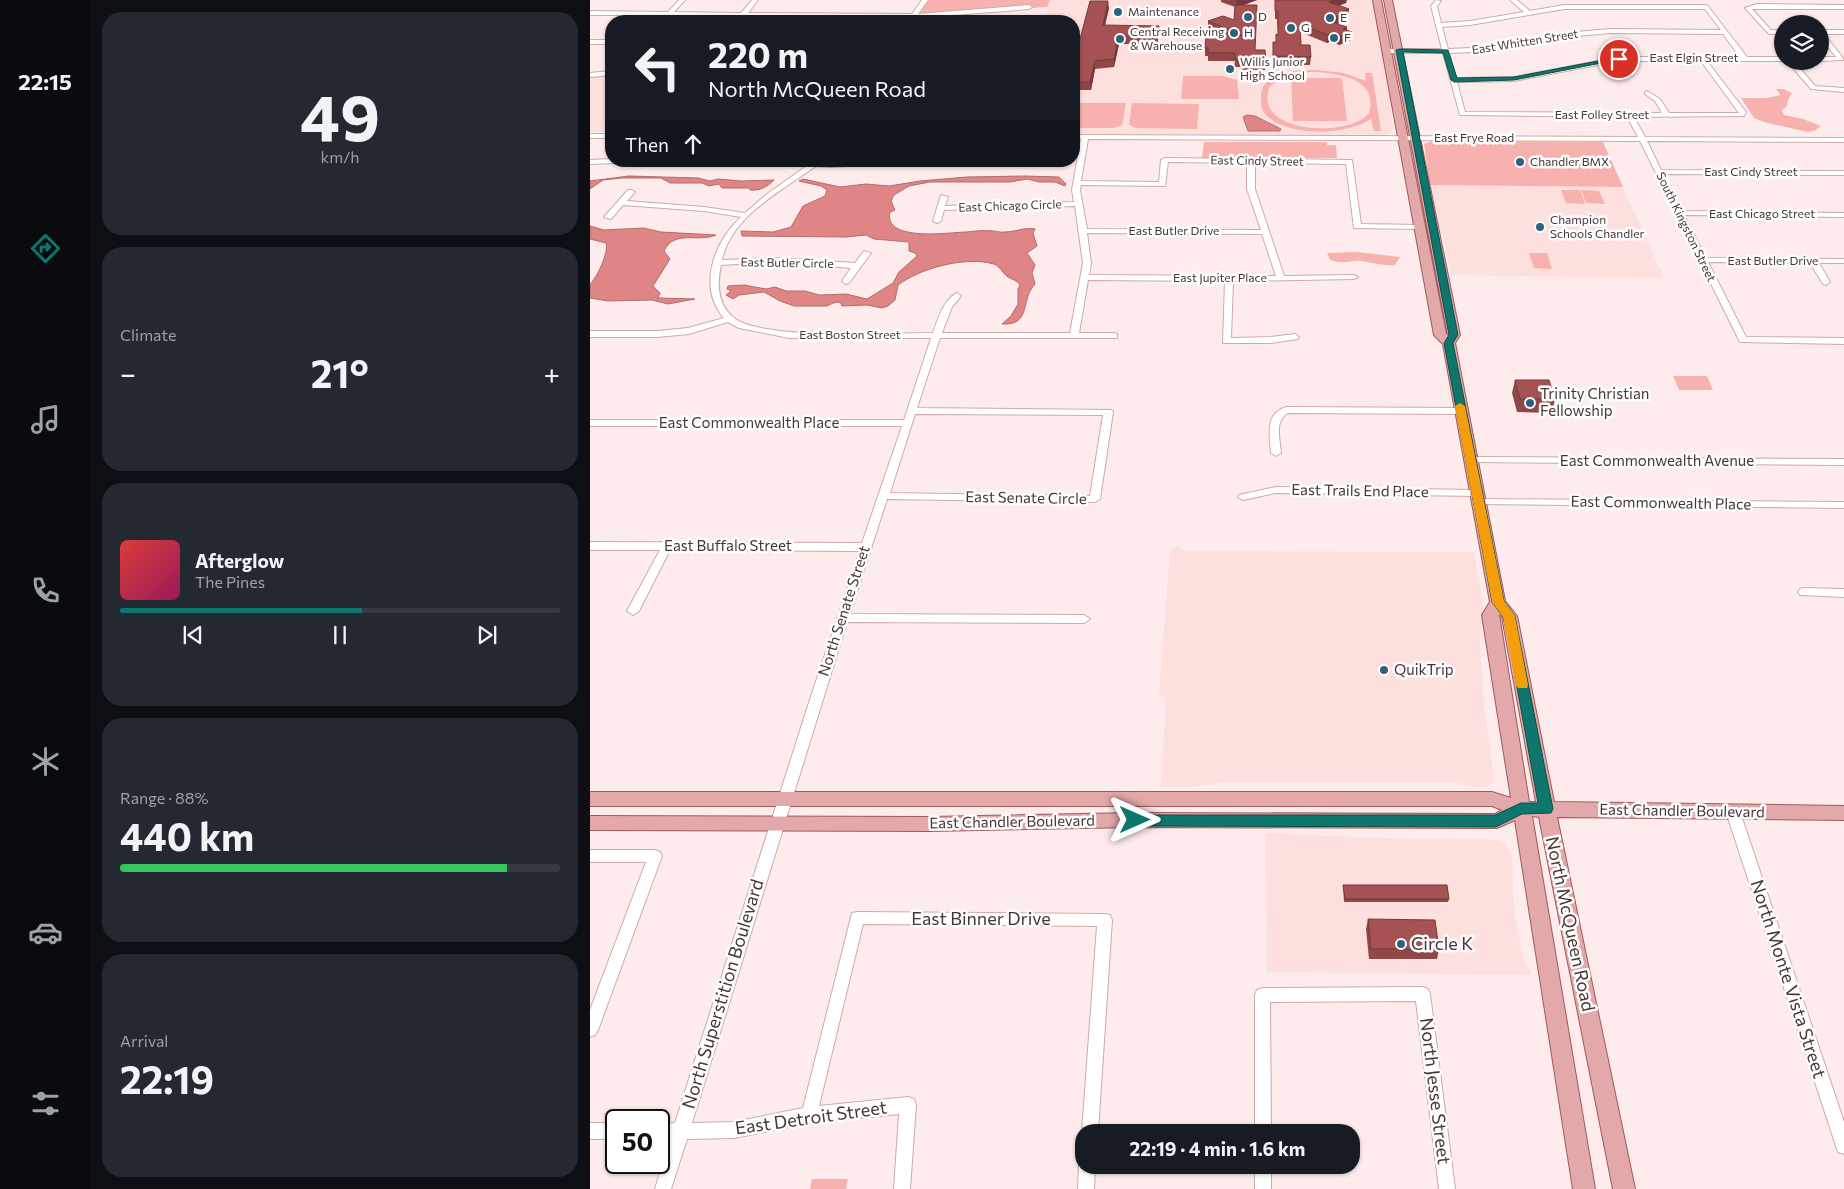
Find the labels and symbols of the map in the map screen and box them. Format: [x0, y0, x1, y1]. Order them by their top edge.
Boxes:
place label: Maintenance [1128, 4, 1199, 18]
marker: Maintenance [1112, 6, 1124, 18]
place label: D [1258, 9, 1267, 23]
place label: E [1340, 10, 1347, 24]
marker: D [1242, 11, 1254, 23]
marker: E [1324, 12, 1336, 24]
place label: G [1301, 20, 1310, 34]
marker: G [1285, 22, 1297, 34]
place label: Central Receiving & Warehouse [1130, 24, 1225, 52]
place label: H [1244, 25, 1253, 39]
street label: East Whitten Street [1471, 26, 1579, 56]
marker: H [1228, 27, 1240, 39]
place label: F [1344, 30, 1351, 44]
marker: F [1328, 32, 1340, 44]
marker: Central Receiving & Warehouse [1114, 33, 1126, 45]
pin [1598, 38, 1640, 80]
street label: East Elgin Street [1650, 50, 1739, 64]
place label: Willis Junior High School [1240, 54, 1305, 82]
marker: Willis Junior High School [1224, 63, 1236, 75]
street label: East Folley Street [1555, 107, 1649, 121]
street label: East Frye Road [1434, 130, 1514, 144]
street label: East Cindy Street [1210, 152, 1304, 168]
place label: Chandler BMX [1530, 154, 1609, 168]
marker: Chandler BMX [1514, 156, 1526, 168]
street label: East Cindy Street [1704, 164, 1798, 178]
street label: South Kingston Street [1654, 170, 1720, 284]
street label: East Chicago Circle [958, 196, 1062, 214]
street label: East Chicago Street [1709, 206, 1815, 220]
place label: Champion Schools Chandler [1550, 212, 1645, 240]
marker: Champion Schools Chandler [1534, 221, 1546, 233]
street label: East Butler Drive [1129, 223, 1219, 237]
street label: East Butler Drive [1728, 253, 1818, 267]
street label: East Butler Circle [740, 254, 834, 270]
street label: East Jupiter Place [1173, 270, 1267, 285]
street label: East Boston Street [799, 327, 901, 341]
place label: Trinity Christian Fellowship [1540, 384, 1649, 419]
marker: Trinity Christian Fellowship [1524, 397, 1536, 409]
street label: East Commonwealth Place [659, 413, 839, 431]
street label: East Commonwealth Avenue [1560, 451, 1754, 469]
street label: East Trails End Place [1291, 480, 1429, 500]
street label: East Senate Circle [965, 487, 1087, 507]
street label: East Commonwealth Place [1571, 491, 1752, 513]
street label: East Buffalo Street [664, 536, 792, 554]
street label: North Senate Street [813, 543, 873, 678]
place label: QuikTrip [1394, 660, 1454, 678]
marker: QuikTrip [1378, 664, 1390, 676]
position arrow [1108, 793, 1160, 845]
street label: East Chandler Boulevard [1599, 800, 1765, 820]
street label: East Chandler Boulevard [929, 811, 1095, 831]
street label: North McQueen Road [1542, 834, 1600, 1013]
street label: North Superstition Boulevard [677, 876, 767, 1111]
street label: North Monte Vista Street [1746, 877, 1831, 1081]
street label: East Binner Drive [911, 907, 1051, 929]
place label: Circle K [1411, 932, 1473, 954]
marker: Circle K [1395, 938, 1407, 950]
street label: North Jesse Street [1416, 1016, 1456, 1165]
street label: East Detroit Street [734, 1095, 888, 1139]
speed limit sign: 50 [605, 1109, 670, 1174]

